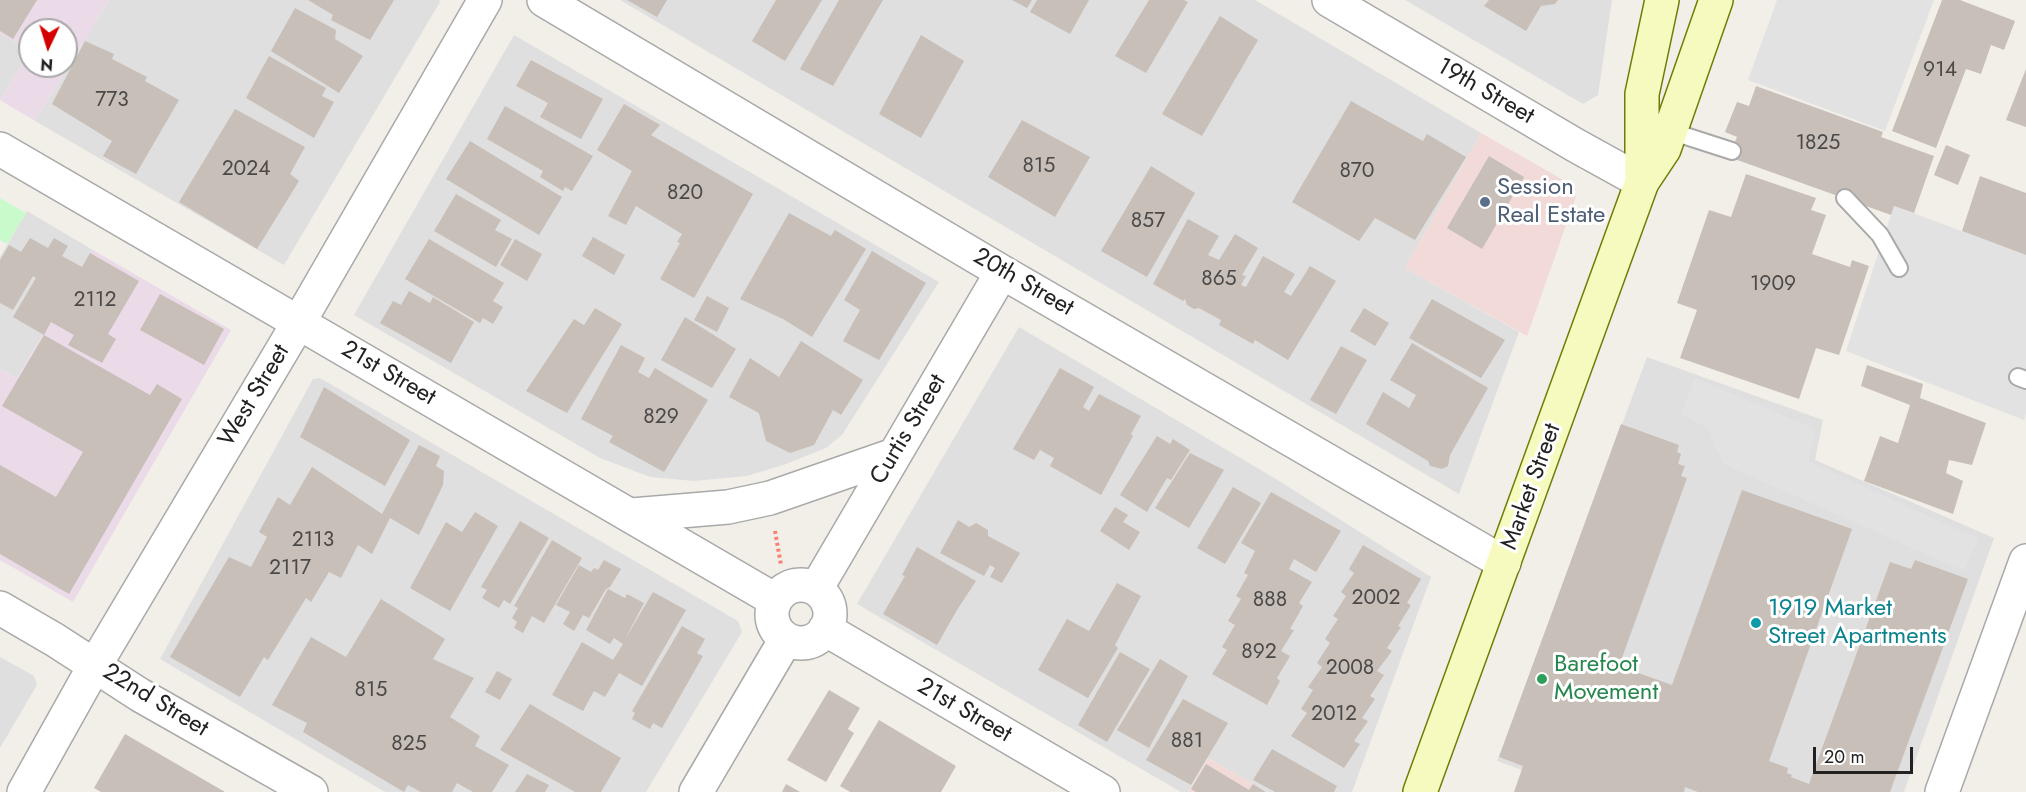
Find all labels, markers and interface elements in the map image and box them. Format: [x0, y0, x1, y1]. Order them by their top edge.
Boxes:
north arrow [18, 18, 78, 78]
text: N [40, 53, 54, 76]
street label: 19th Street [1431, 53, 1539, 131]
house number: 914 [1923, 58, 1957, 84]
house number: 773 [95, 88, 129, 114]
house number: 1825 [1796, 131, 1840, 157]
house number: 815 [1023, 154, 1055, 180]
house number: 2024 [222, 157, 270, 183]
house number: 870 [1340, 159, 1374, 185]
place label: Session Real Estate [1497, 174, 1605, 230]
house number: 820 [667, 181, 703, 207]
marker: Session Real Estate [1478, 195, 1492, 209]
house number: 857 [1131, 209, 1165, 235]
street label: 20th Street [968, 243, 1078, 323]
house number: 865 [1201, 267, 1237, 293]
house number: 1909 [1750, 272, 1796, 298]
house number: 2112 [74, 288, 116, 314]
street label: 21st Street [336, 335, 440, 413]
street label: West Street [213, 340, 297, 452]
street label: Curtis Street [865, 370, 953, 490]
house number: 829 [643, 405, 679, 431]
street label: Market Street [1496, 420, 1568, 554]
house number: 2113 [292, 528, 334, 554]
house number: 2117 [269, 556, 311, 582]
house number: 2002 [1351, 586, 1401, 612]
house number: 888 [1253, 588, 1287, 614]
place label: 1919 Market Street Apartments [1768, 595, 1947, 651]
marker: 1919 Market Street Apartments [1749, 616, 1763, 630]
house number: 892 [1241, 640, 1277, 666]
place label: Barefoot Movement [1554, 651, 1658, 707]
house number: 2008 [1326, 656, 1374, 682]
street label: 22nd Street [97, 658, 213, 744]
street label: 21st Street [912, 672, 1016, 750]
marker: Barefoot Movement [1535, 672, 1549, 686]
house number: 815 [355, 678, 387, 704]
house number: 2012 [1311, 702, 1357, 728]
house number: 881 [1171, 729, 1203, 755]
house number: 825 [391, 732, 427, 758]
scale bar [1816, 735, 1916, 773]
text: 20 m [1824, 744, 1864, 770]

